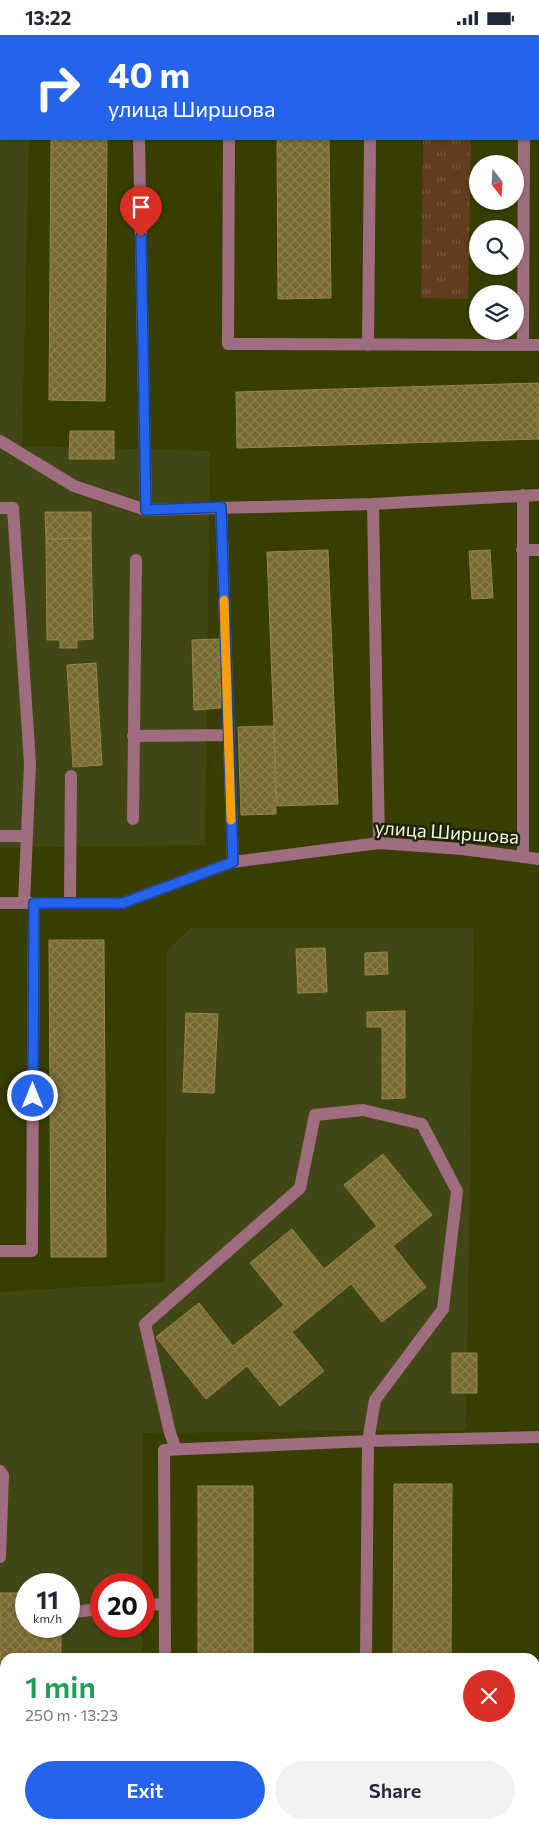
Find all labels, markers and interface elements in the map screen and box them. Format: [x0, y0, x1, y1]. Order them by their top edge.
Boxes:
text: 13:22 [25, 6, 71, 29]
text: 40 m [108, 52, 190, 95]
icon: right [25, 55, 90, 120]
text: улица Ширшова [108, 95, 275, 122]
north arrow [469, 155, 524, 210]
map controls [469, 155, 524, 340]
pin [120, 186, 162, 237]
icon: arrive [127, 193, 155, 221]
button: search [469, 220, 524, 275]
button: layers [469, 285, 524, 340]
street label: улица Ширшова [374, 815, 520, 848]
position arrow [6, 1069, 58, 1121]
speed limit sign: 20 [90, 1573, 155, 1638]
text: 11 [36, 1584, 59, 1614]
text: km/h [33, 1611, 62, 1625]
text: 1 min [25, 1667, 96, 1704]
button: close [463, 1670, 515, 1722]
text: 250 m · 13:23 [25, 1705, 118, 1724]
button: Exit [25, 1761, 265, 1819]
button: Share [275, 1761, 515, 1819]

